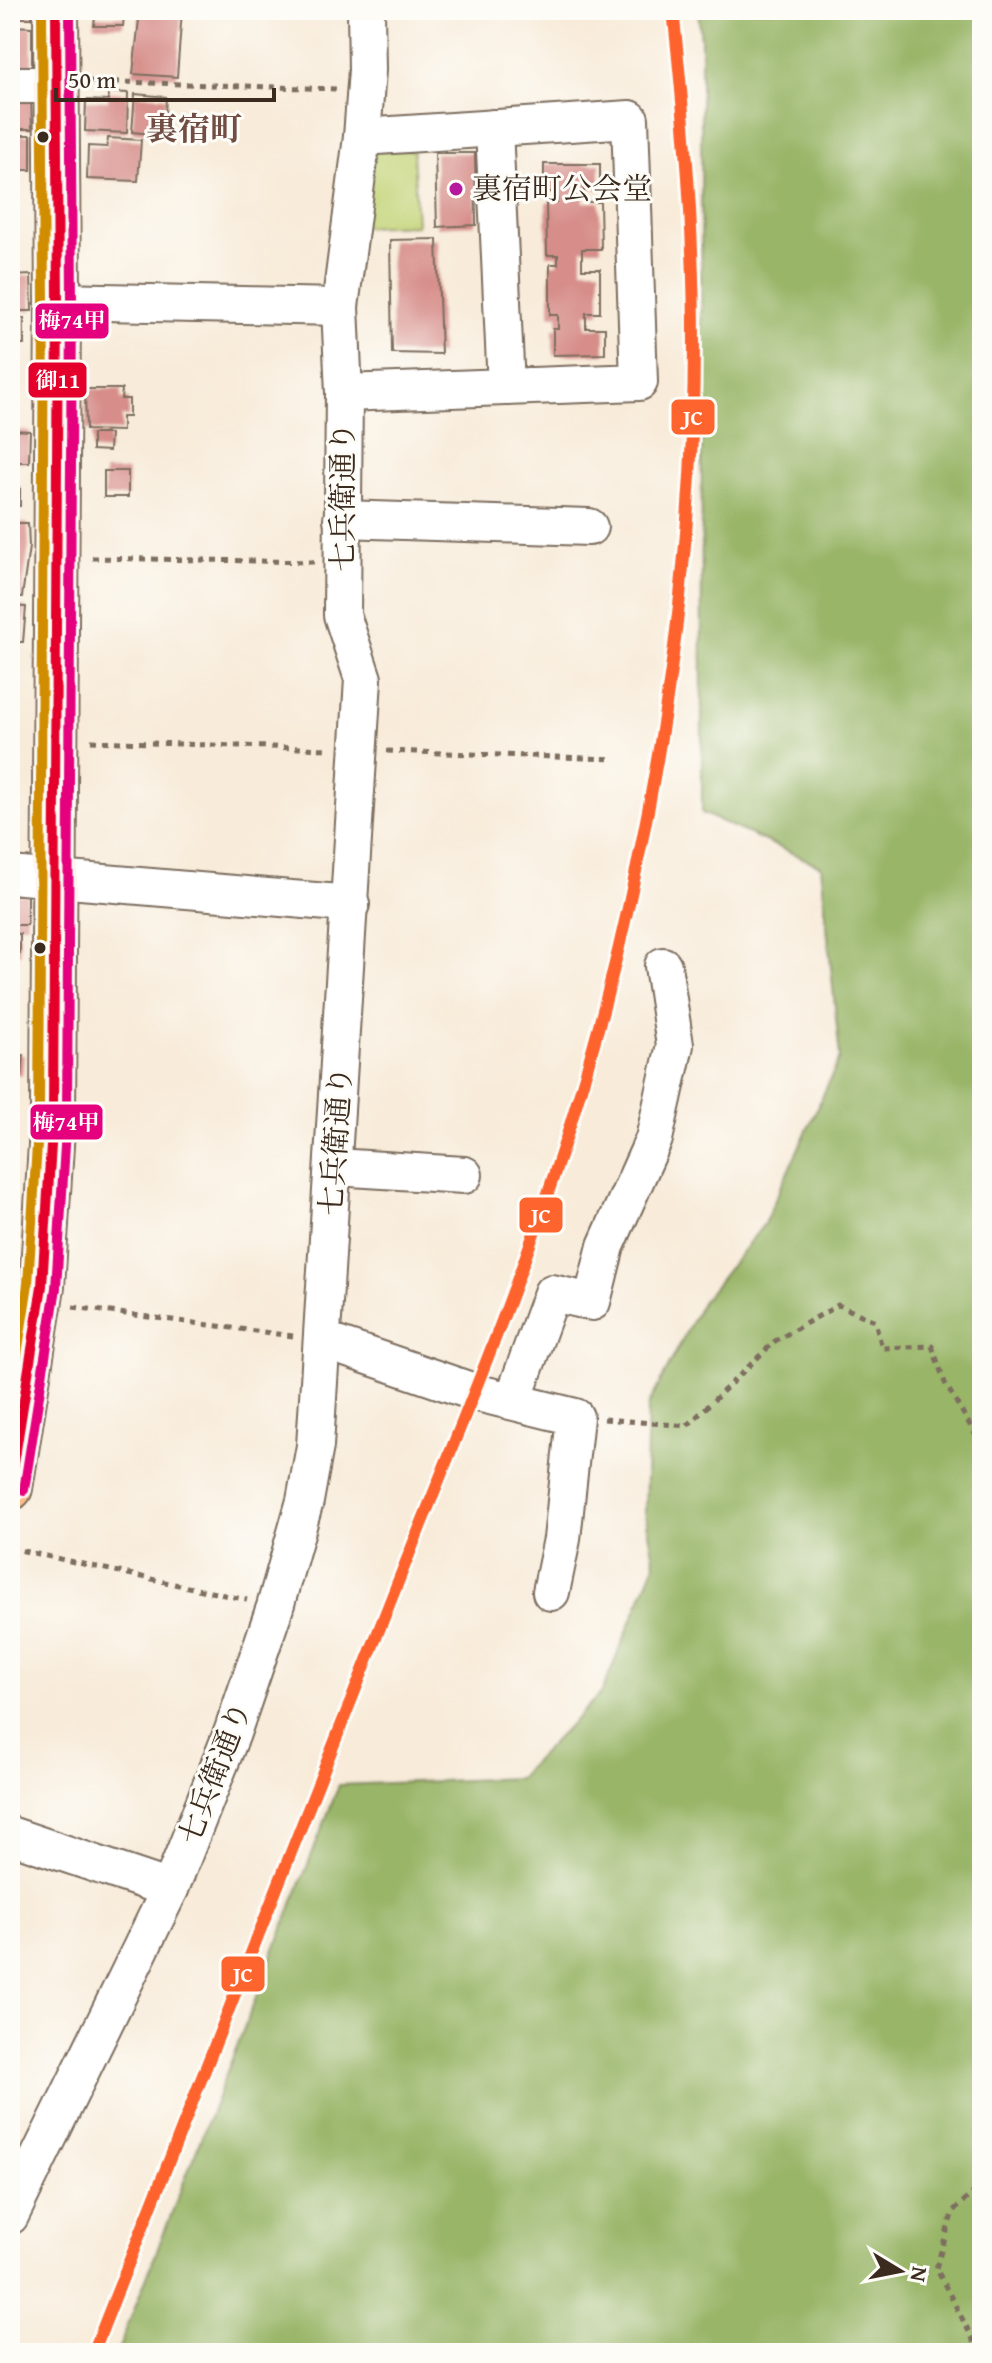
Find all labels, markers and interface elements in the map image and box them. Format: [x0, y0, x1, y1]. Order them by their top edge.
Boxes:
scale bar [56, 52, 274, 102]
text: 50 m [68, 62, 116, 97]
district label: 裏宿町 [146, 105, 242, 152]
unlabelled marker [35, 129, 51, 145]
place label: 裏宿町公会堂 [472, 166, 652, 210]
marker: 裏宿町公会堂 [447, 180, 465, 198]
line badge: 梅74甲 [34, 302, 110, 340]
text: 梅74甲 [39, 304, 105, 336]
line badge: 御11 [27, 361, 88, 399]
text: 御11 [36, 364, 80, 396]
line badge: JC [670, 398, 716, 436]
text: JC [679, 401, 703, 433]
street label: 七兵衛通り [320, 422, 364, 572]
unlabelled marker [32, 940, 48, 956]
street label: 七兵衛通り [308, 1065, 362, 1217]
line badge: 梅74甲 [29, 1103, 104, 1141]
text: 梅74甲 [33, 1106, 99, 1138]
line badge: JC [518, 1196, 564, 1234]
text: JC [527, 1199, 551, 1231]
street label: 七兵衛通り [167, 1695, 261, 1851]
line badge: JC [220, 1955, 266, 1993]
text: JC [229, 1958, 253, 1990]
north arrow [860, 2231, 940, 2311]
text: N [903, 2264, 937, 2285]

